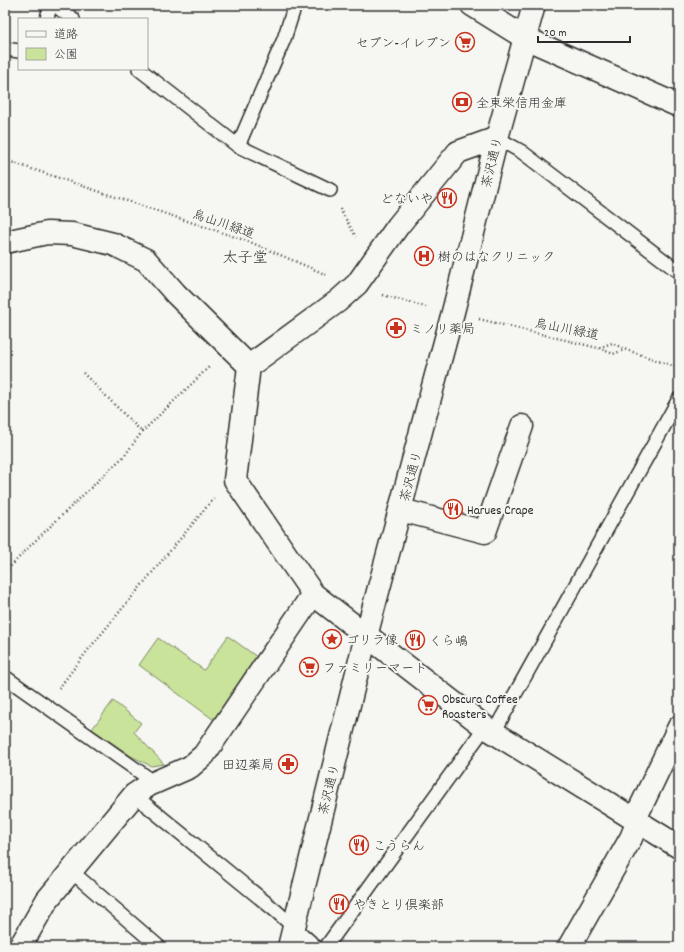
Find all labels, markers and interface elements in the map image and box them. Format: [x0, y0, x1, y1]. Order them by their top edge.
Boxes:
legend [18, 18, 148, 70]
scale bar [538, 18, 630, 44]
text: 20 m [544, 25, 567, 42]
text: 道路 [54, 27, 78, 44]
supermarket icon: セブン-イレブン [454, 31, 476, 53]
place label: セブン-イレブン [356, 35, 451, 54]
text: 公園 [54, 47, 78, 64]
bank icon: 全東栄信用金庫 [451, 91, 473, 113]
place label: 全東栄信用金庫 [476, 95, 567, 114]
street label: 茶沢通り [478, 135, 509, 190]
restaurant icon: どないや [436, 187, 458, 209]
place label: どないや [380, 191, 433, 210]
street label: 烏山川緑道 [189, 206, 257, 245]
hospital icon: 樹のはなクリニック [413, 245, 435, 267]
district label: 太子堂 [222, 248, 268, 270]
place label: 樹のはなクリニック [438, 249, 555, 268]
street label: 烏山川緑道 [533, 315, 600, 346]
pharmacy icon: ミノリ薬局 [385, 317, 407, 339]
place label: ミノリ薬局 [410, 321, 475, 340]
street label: 茶沢通り [397, 449, 428, 504]
restaurant icon: Harues Crape [442, 498, 464, 520]
place label: Harues Crape [467, 502, 534, 521]
place icon: ゴリラ像 [321, 628, 343, 650]
restaurant icon: くら嶋 [404, 629, 426, 651]
place label: ゴリラ像 [346, 632, 398, 651]
place label: くら嶋 [429, 633, 468, 652]
supermarket icon: ファミリーマート [298, 656, 320, 678]
place label: ファミリーマート [323, 660, 427, 679]
place label: Obscura Coffee Roasters [442, 691, 518, 725]
supermarket icon: Obscura Coffee Roasters [417, 694, 439, 716]
pharmacy icon: 田辺薬局 [277, 753, 299, 775]
place label: 田辺薬局 [222, 757, 274, 776]
street label: 茶沢通り [315, 762, 346, 817]
restaurant icon: こうらん [348, 834, 370, 856]
place label: こうらん [373, 838, 425, 857]
restaurant icon: やきとり倶楽部 [328, 893, 350, 915]
place label: やきとり倶楽部 [353, 897, 444, 916]

